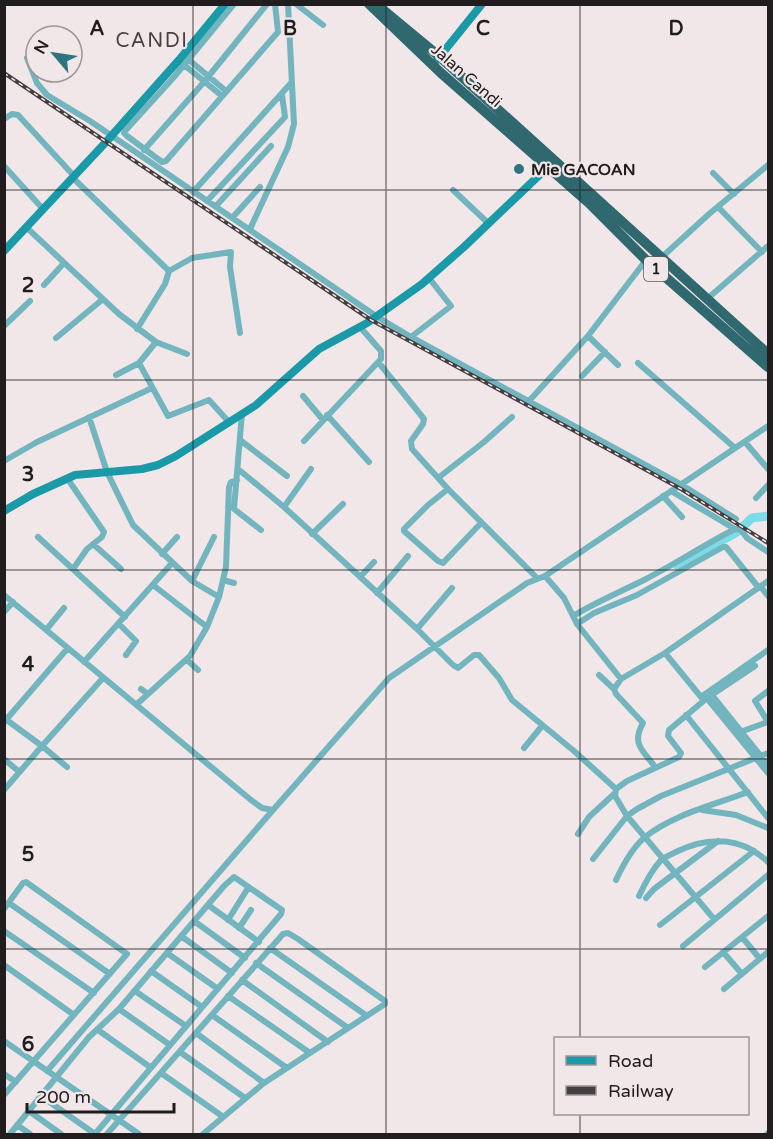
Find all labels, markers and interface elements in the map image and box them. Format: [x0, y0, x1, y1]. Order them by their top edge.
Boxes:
text: A [90, 17, 105, 41]
text: B [283, 17, 297, 41]
text: C [476, 17, 490, 41]
text: D [668, 17, 684, 41]
north arrow [24, 24, 84, 84]
district label: CANDI [115, 29, 189, 53]
text: N [30, 37, 54, 58]
street label: Jalan Candi [427, 40, 506, 112]
place label: Mie GACOAN [531, 160, 636, 180]
marker: Mie GACOAN [512, 162, 526, 176]
road number: 1 [644, 257, 668, 281]
text: 2 [22, 274, 34, 298]
text: 3 [22, 463, 34, 487]
text: 4 [22, 653, 35, 677]
text: 5 [22, 843, 34, 867]
text: 6 [22, 1033, 34, 1057]
legend [554, 1037, 749, 1115]
text: Road [608, 1050, 653, 1072]
scale bar [27, 1076, 174, 1114]
text: Railway [608, 1080, 674, 1102]
text: 200 m [36, 1086, 91, 1108]

